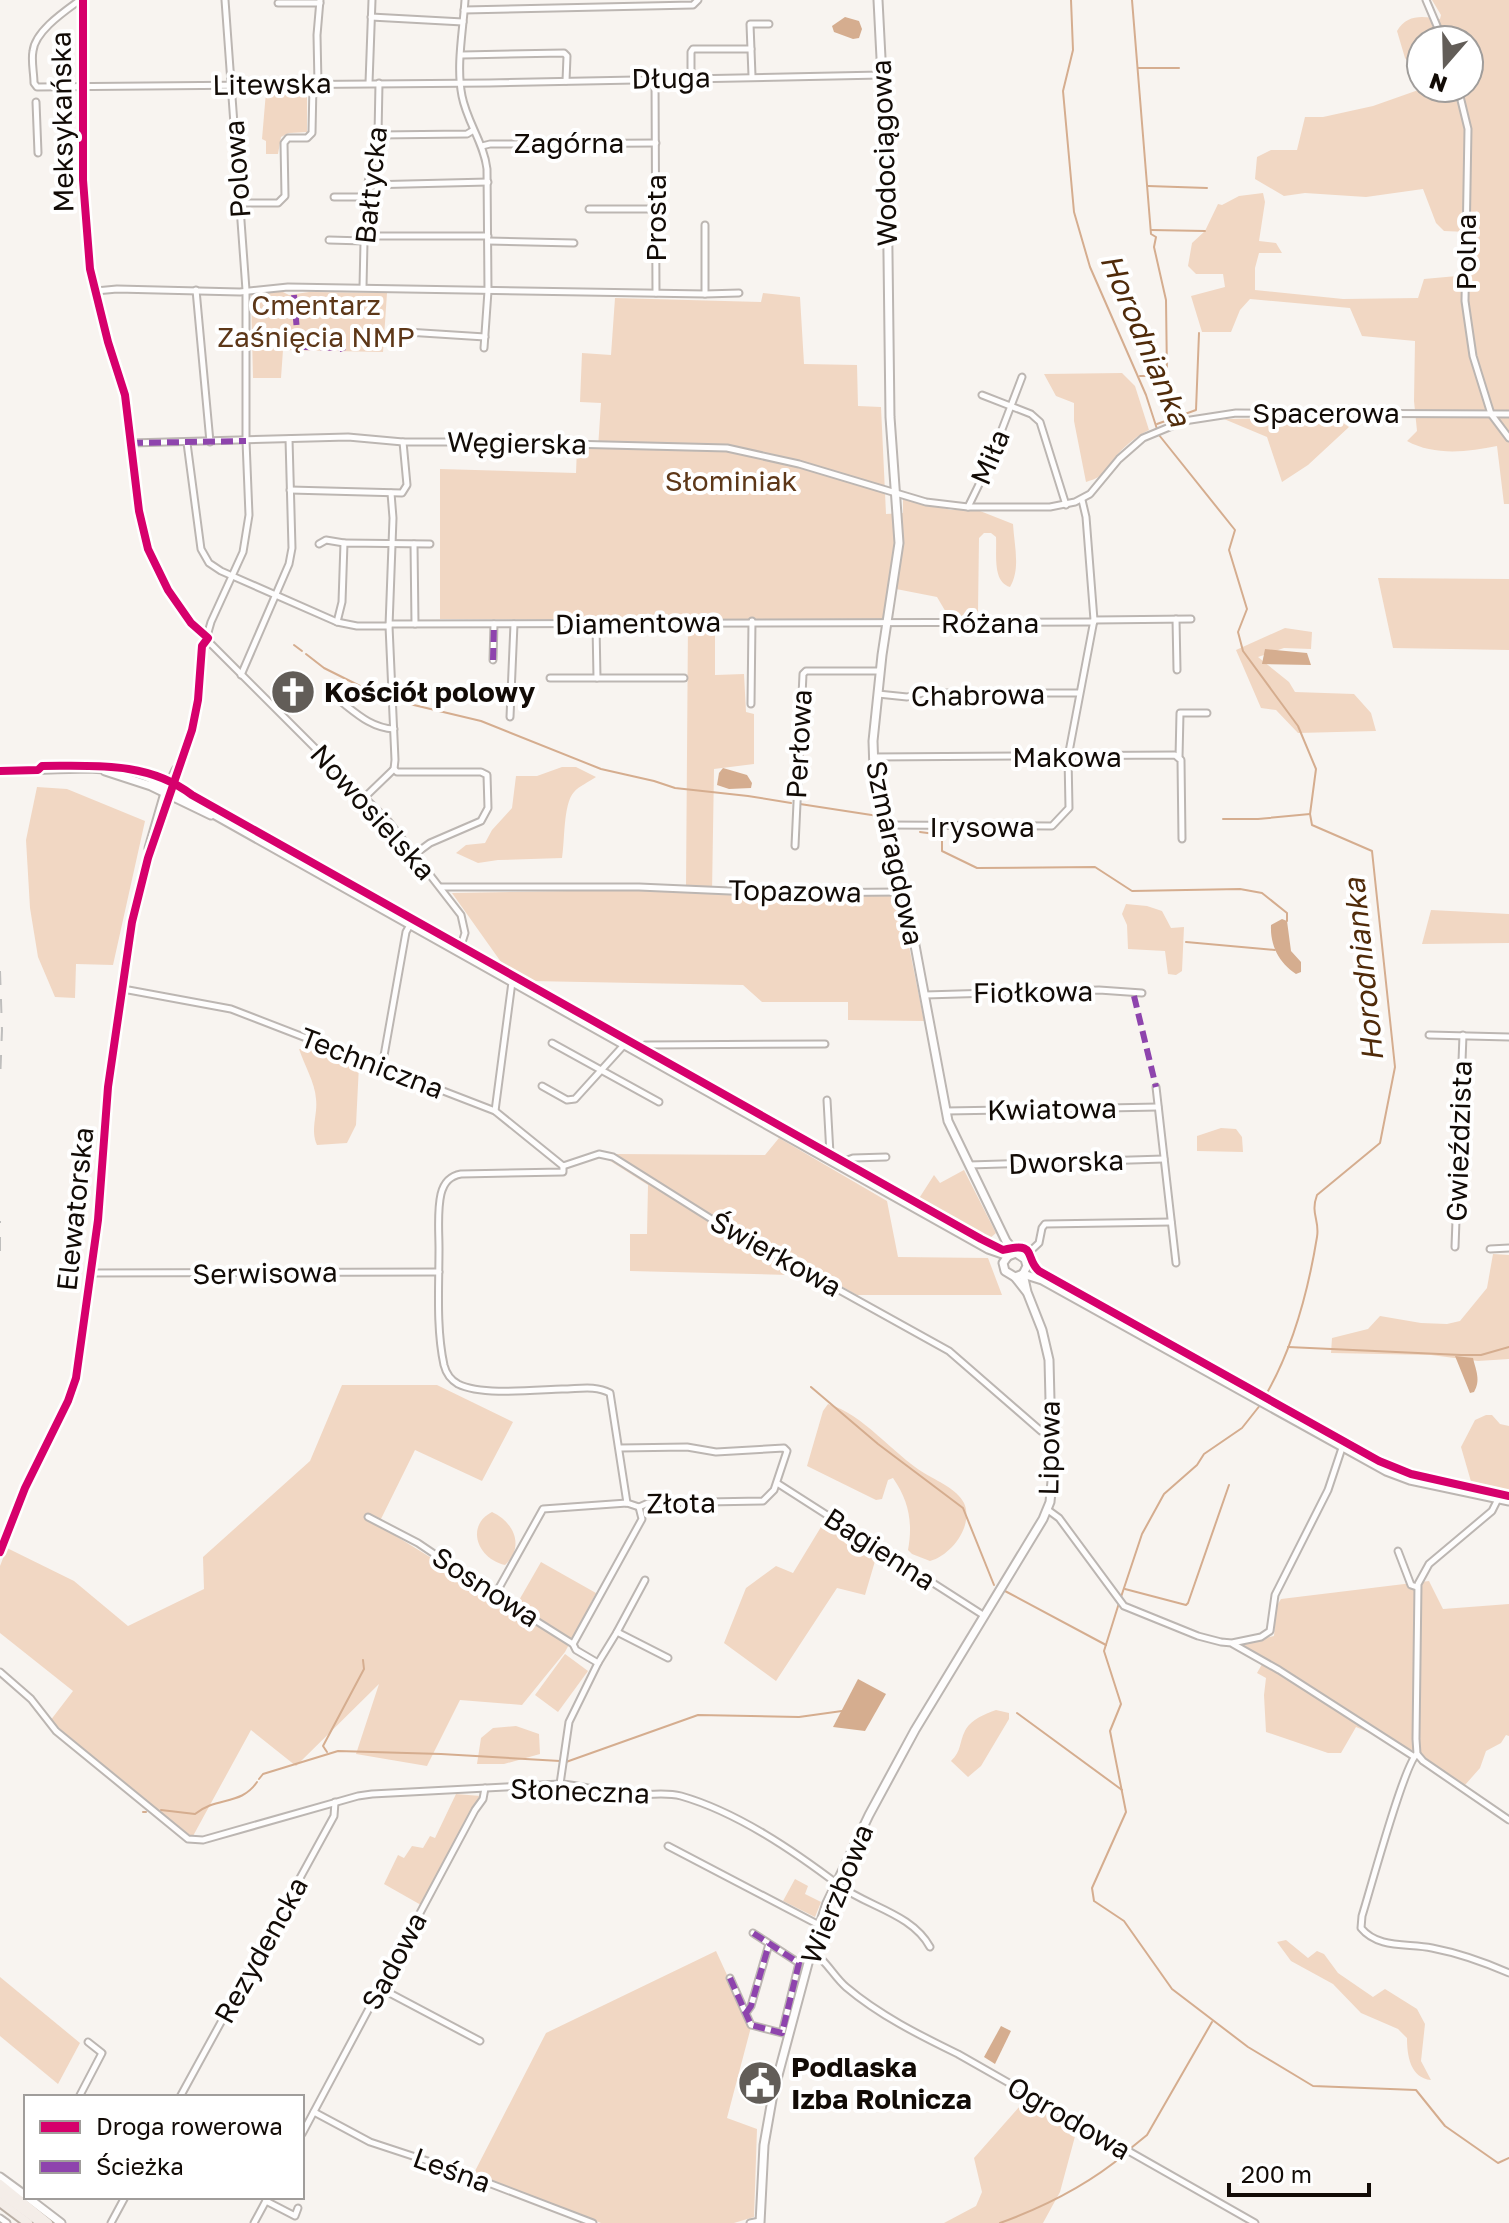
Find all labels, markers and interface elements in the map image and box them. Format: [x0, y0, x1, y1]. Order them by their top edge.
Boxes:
north arrow [1405, 24, 1485, 104]
street label: Meksykańska [43, 31, 80, 213]
street label: Wodociągowa [864, 59, 903, 247]
street label: Długa [631, 60, 711, 95]
street label: Litewska [212, 66, 332, 101]
text: N [1426, 68, 1450, 99]
street label: Polowa [217, 119, 256, 219]
street label: Bałtycka [348, 125, 393, 245]
street label: Zagórna [514, 126, 624, 159]
street label: Prosta [639, 174, 672, 262]
street label: Polna [1449, 214, 1482, 290]
water label: Horodnianka [1093, 248, 1199, 432]
park label: Cmentarz Zaśnięcia NMP [217, 288, 415, 353]
street label: Spacerowa [1252, 396, 1400, 429]
street label: Miła [963, 424, 1016, 489]
street label: Węgierska [447, 425, 587, 460]
park label: Słominiak [665, 464, 797, 497]
street label: Diamentowa [554, 605, 722, 640]
street label: Różana [941, 606, 1039, 639]
church icon: Kościół polowy [269, 668, 317, 716]
place label: Kościół polowy [324, 675, 535, 708]
street label: Chabrowa [911, 677, 1045, 712]
street label: Perłowa [779, 688, 818, 800]
street label: Nowosielska [304, 737, 443, 886]
street label: Makowa [1012, 740, 1122, 773]
street label: Szmaragdowa [860, 758, 931, 948]
street label: Irysowa [929, 810, 1035, 843]
street label: Topazowa [728, 873, 862, 908]
water label: Horodnianka [1335, 876, 1391, 1064]
street label: Fiołkowa [972, 974, 1094, 1009]
street label: Techniczna [296, 1020, 449, 1105]
street label: Gwieździsta [1439, 1060, 1478, 1222]
street label: Kwiatowa [987, 1091, 1117, 1126]
street label: Elewatorska [49, 1125, 100, 1292]
street label: Dworska [1007, 1143, 1124, 1180]
street label: Świerkowa [705, 1204, 848, 1303]
street label: Serwisowa [192, 1255, 338, 1290]
street label: Lipowa [1031, 1400, 1066, 1496]
street label: Złota [646, 1485, 716, 1520]
street label: Bagienna [819, 1500, 942, 1597]
street label: Sosnowa [426, 1540, 546, 1633]
street label: Słoneczna [509, 1772, 651, 1809]
street label: Wierzbowa [794, 1819, 880, 1969]
street label: Rezydencka [207, 1871, 314, 2029]
street label: Sadowa [354, 1906, 433, 2015]
place label: Podlaska Izba Rolnicza [791, 2050, 972, 2115]
public building icon: Podlaska Izba Rolnicza [736, 2059, 784, 2107]
street label: Ogrodowa [1002, 2069, 1137, 2166]
legend [24, 2095, 304, 2199]
text: Droga rowerowa [96, 2111, 283, 2140]
street label: Leśna [409, 2140, 495, 2199]
scale bar [1229, 2147, 1369, 2197]
text: Ścieżka [96, 2151, 184, 2180]
text: 200 m [1241, 2159, 1312, 2188]

